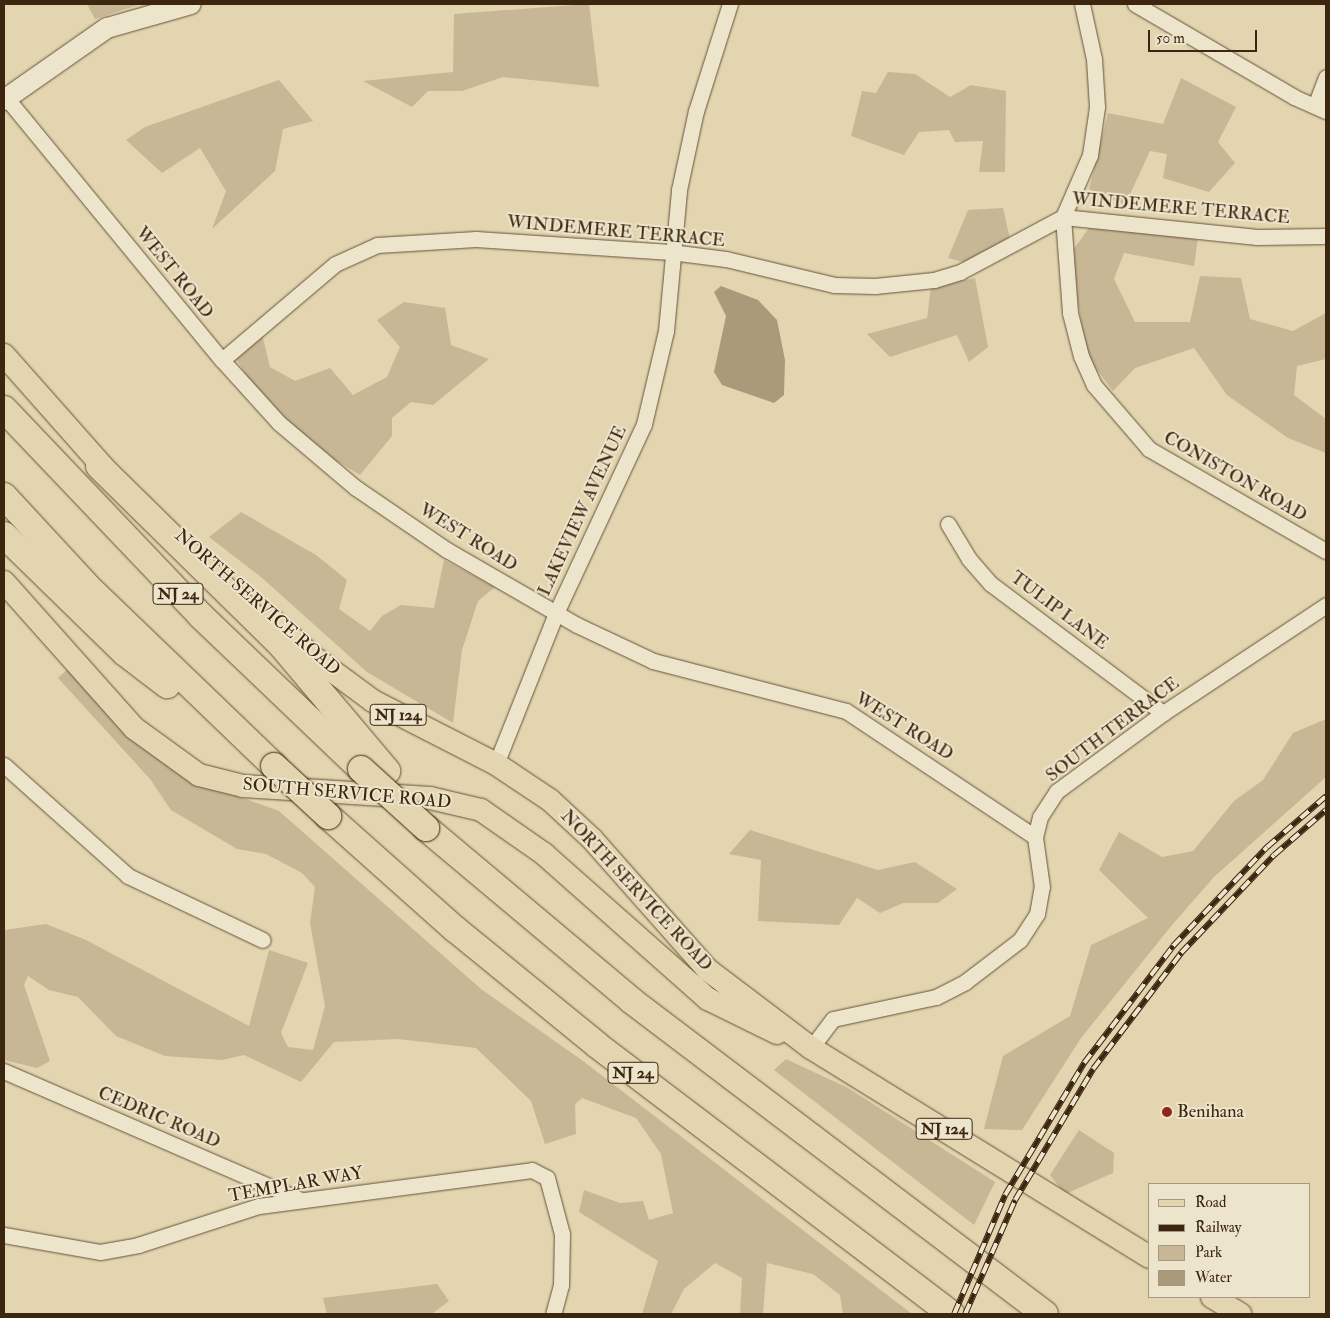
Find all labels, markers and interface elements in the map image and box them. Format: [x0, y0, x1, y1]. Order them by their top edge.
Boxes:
scale bar [1150, 20, 1259, 52]
text: 50 m [1156, 29, 1185, 48]
street label: WINDEMERE TERRACE [1071, 189, 1291, 229]
street label: WINDEMERE TERRACE [506, 212, 726, 252]
street label: WEST ROAD [131, 223, 217, 323]
street label: LAKEVIEW AVENUE [534, 422, 632, 600]
street label: CONISTON ROAD [1160, 427, 1310, 527]
street label: WEST ROAD [415, 499, 521, 577]
street label: NORTH SERVICE ROAD [170, 525, 344, 681]
street label: TULIP LANE [1006, 567, 1112, 655]
road number: NJ 24 [152, 580, 204, 608]
street label: SOUTH TERRACE [1042, 673, 1184, 787]
street label: WEST ROAD [851, 688, 957, 766]
road number: NJ 124 [369, 702, 427, 728]
street label: SOUTH SERVICE ROAD [242, 774, 452, 814]
street label: NORTH SERVICE ROAD [556, 806, 716, 976]
road number: NJ 24 [607, 1060, 659, 1086]
street label: CEDRIC ROAD [95, 1083, 223, 1153]
place label: Benihana [1177, 1101, 1244, 1123]
marker: Benihana [1161, 1106, 1173, 1118]
road number: NJ 124 [915, 1116, 973, 1142]
street label: TEMPLAR WAY [227, 1163, 365, 1207]
legend [1148, 1183, 1310, 1298]
text: Road [1195, 1193, 1226, 1212]
text: Railway [1195, 1218, 1241, 1237]
text: Park [1195, 1243, 1222, 1262]
text: Water [1195, 1268, 1232, 1287]

